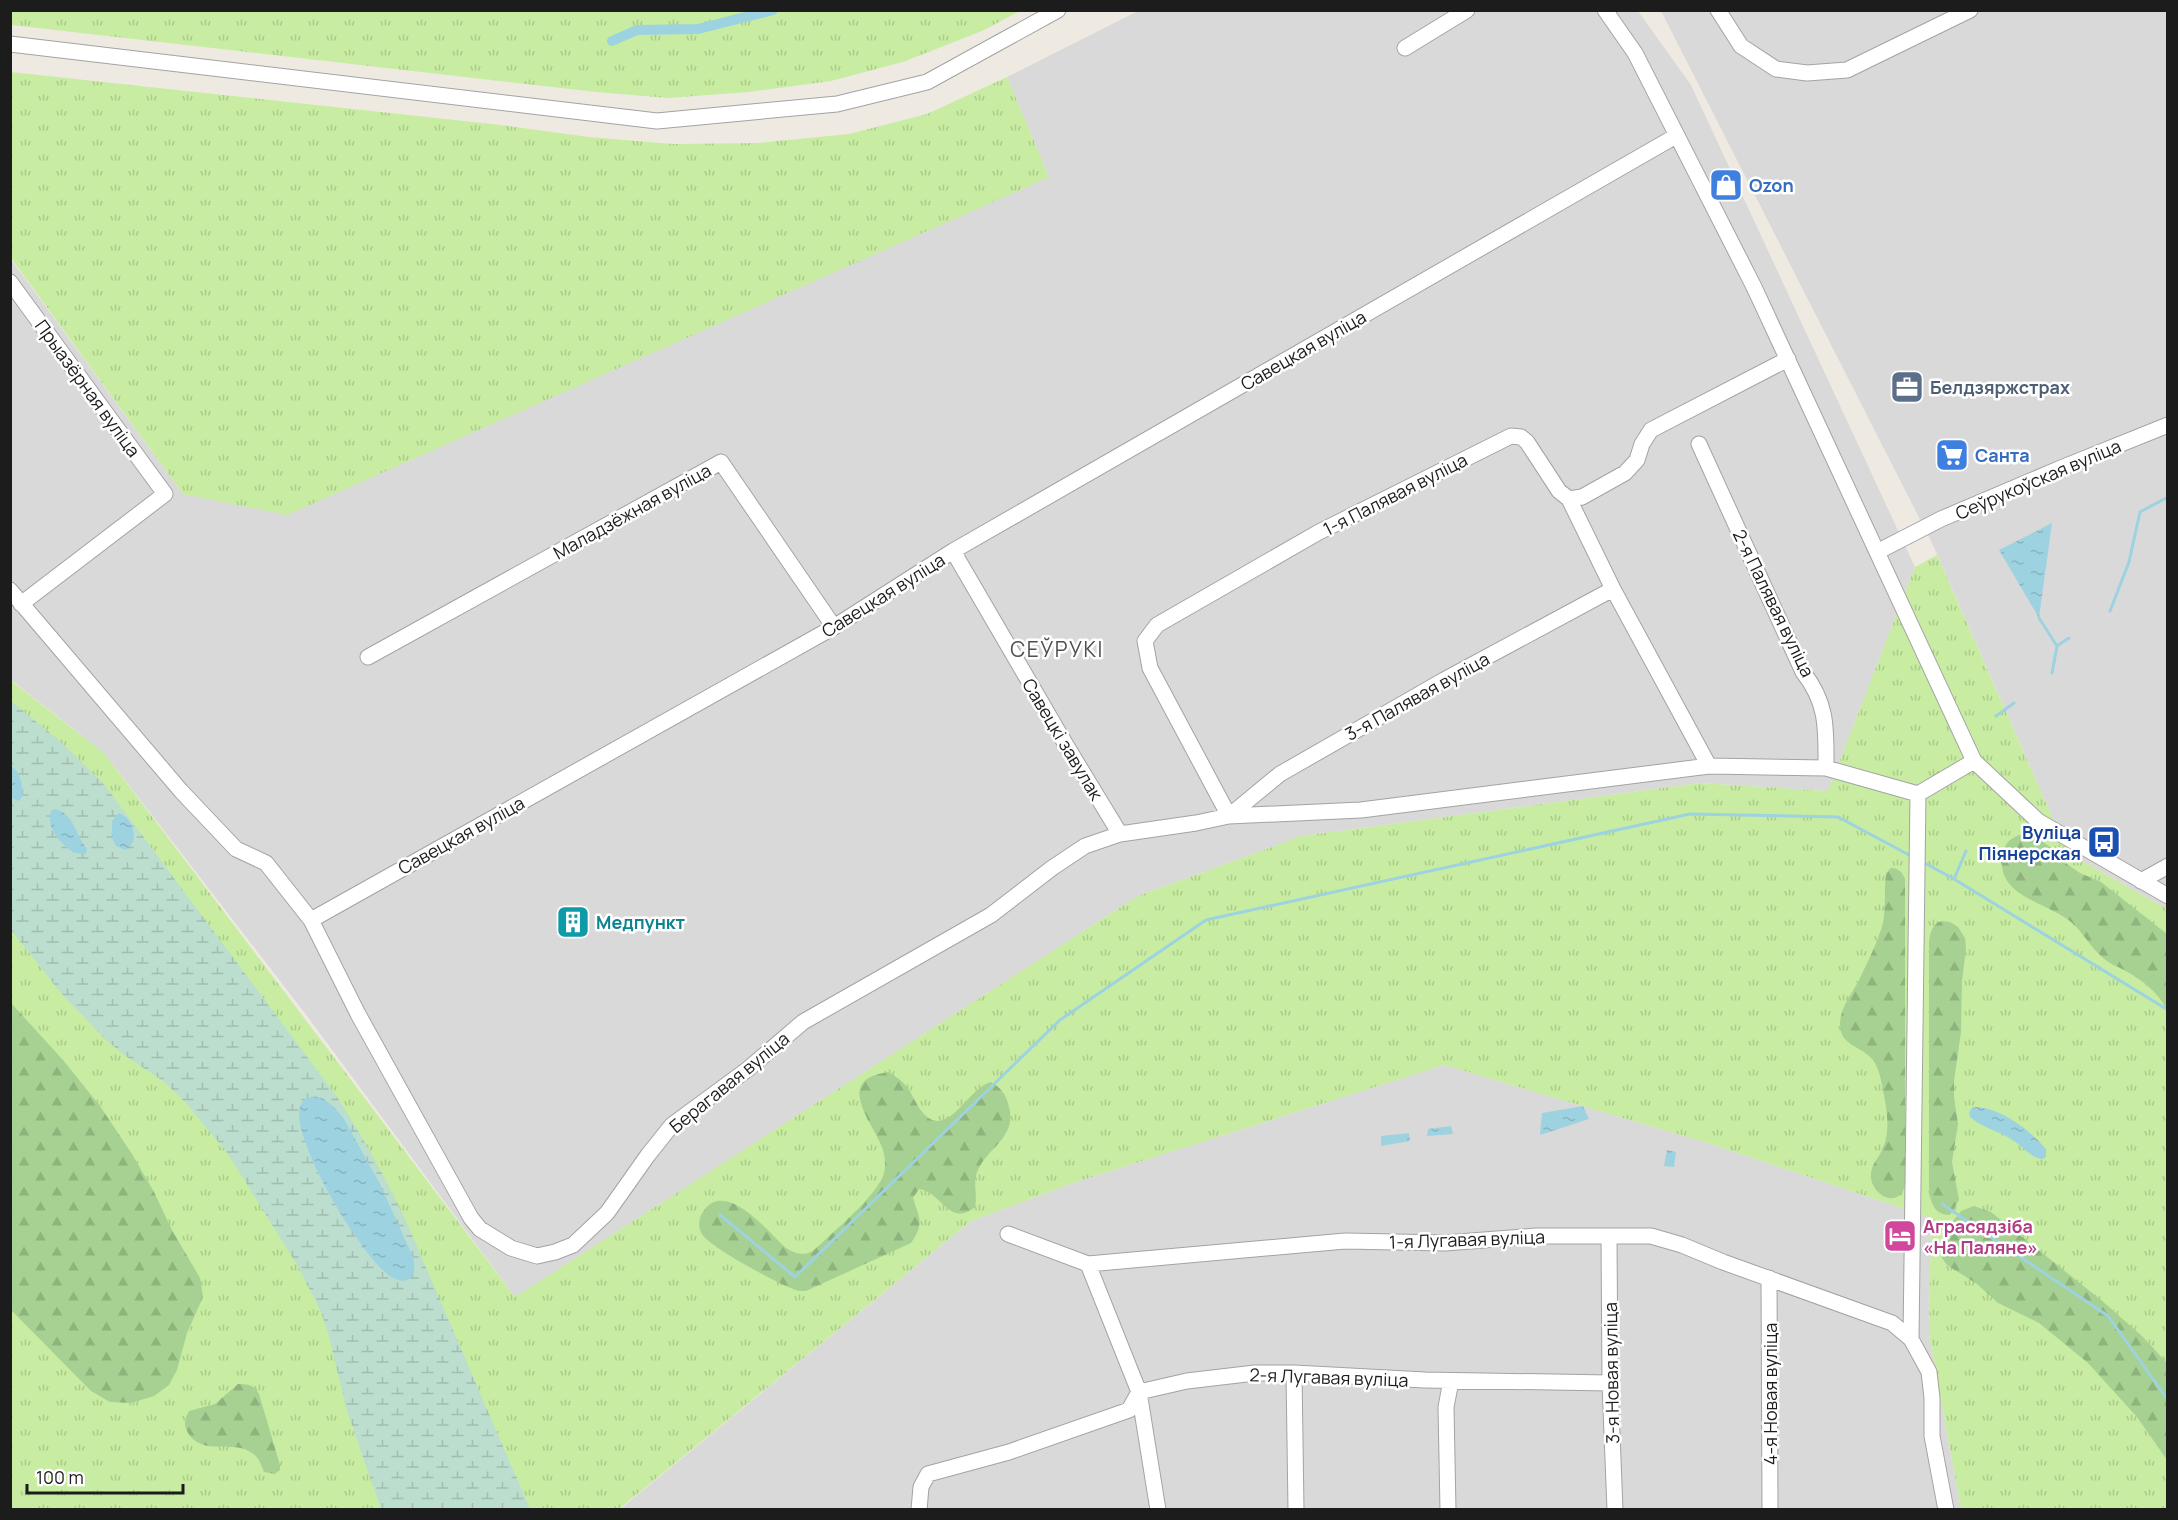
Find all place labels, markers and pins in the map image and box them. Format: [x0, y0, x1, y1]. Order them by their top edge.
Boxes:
shop icon: Ozon [1708, 167, 1744, 203]
place label: Ozon [1749, 173, 1794, 197]
office icon: Белдзяржстрах [1889, 369, 1925, 405]
place label: Белдзяржстрах [1930, 375, 2070, 399]
supermarket icon: Санта [1934, 437, 1970, 473]
place label: Санта [1975, 443, 2030, 467]
place label: Вуліца Піянерская [1978, 820, 2081, 865]
bus stop icon: Вуліца Піянерская [2086, 824, 2122, 860]
building icon: Медпункт [555, 904, 591, 940]
place label: Медпункт [596, 910, 686, 934]
place label: Аграсядзіба «На Паляне» [1923, 1214, 2038, 1259]
hotel icon: Аграсядзіба «На Паляне» [1882, 1218, 1918, 1254]

